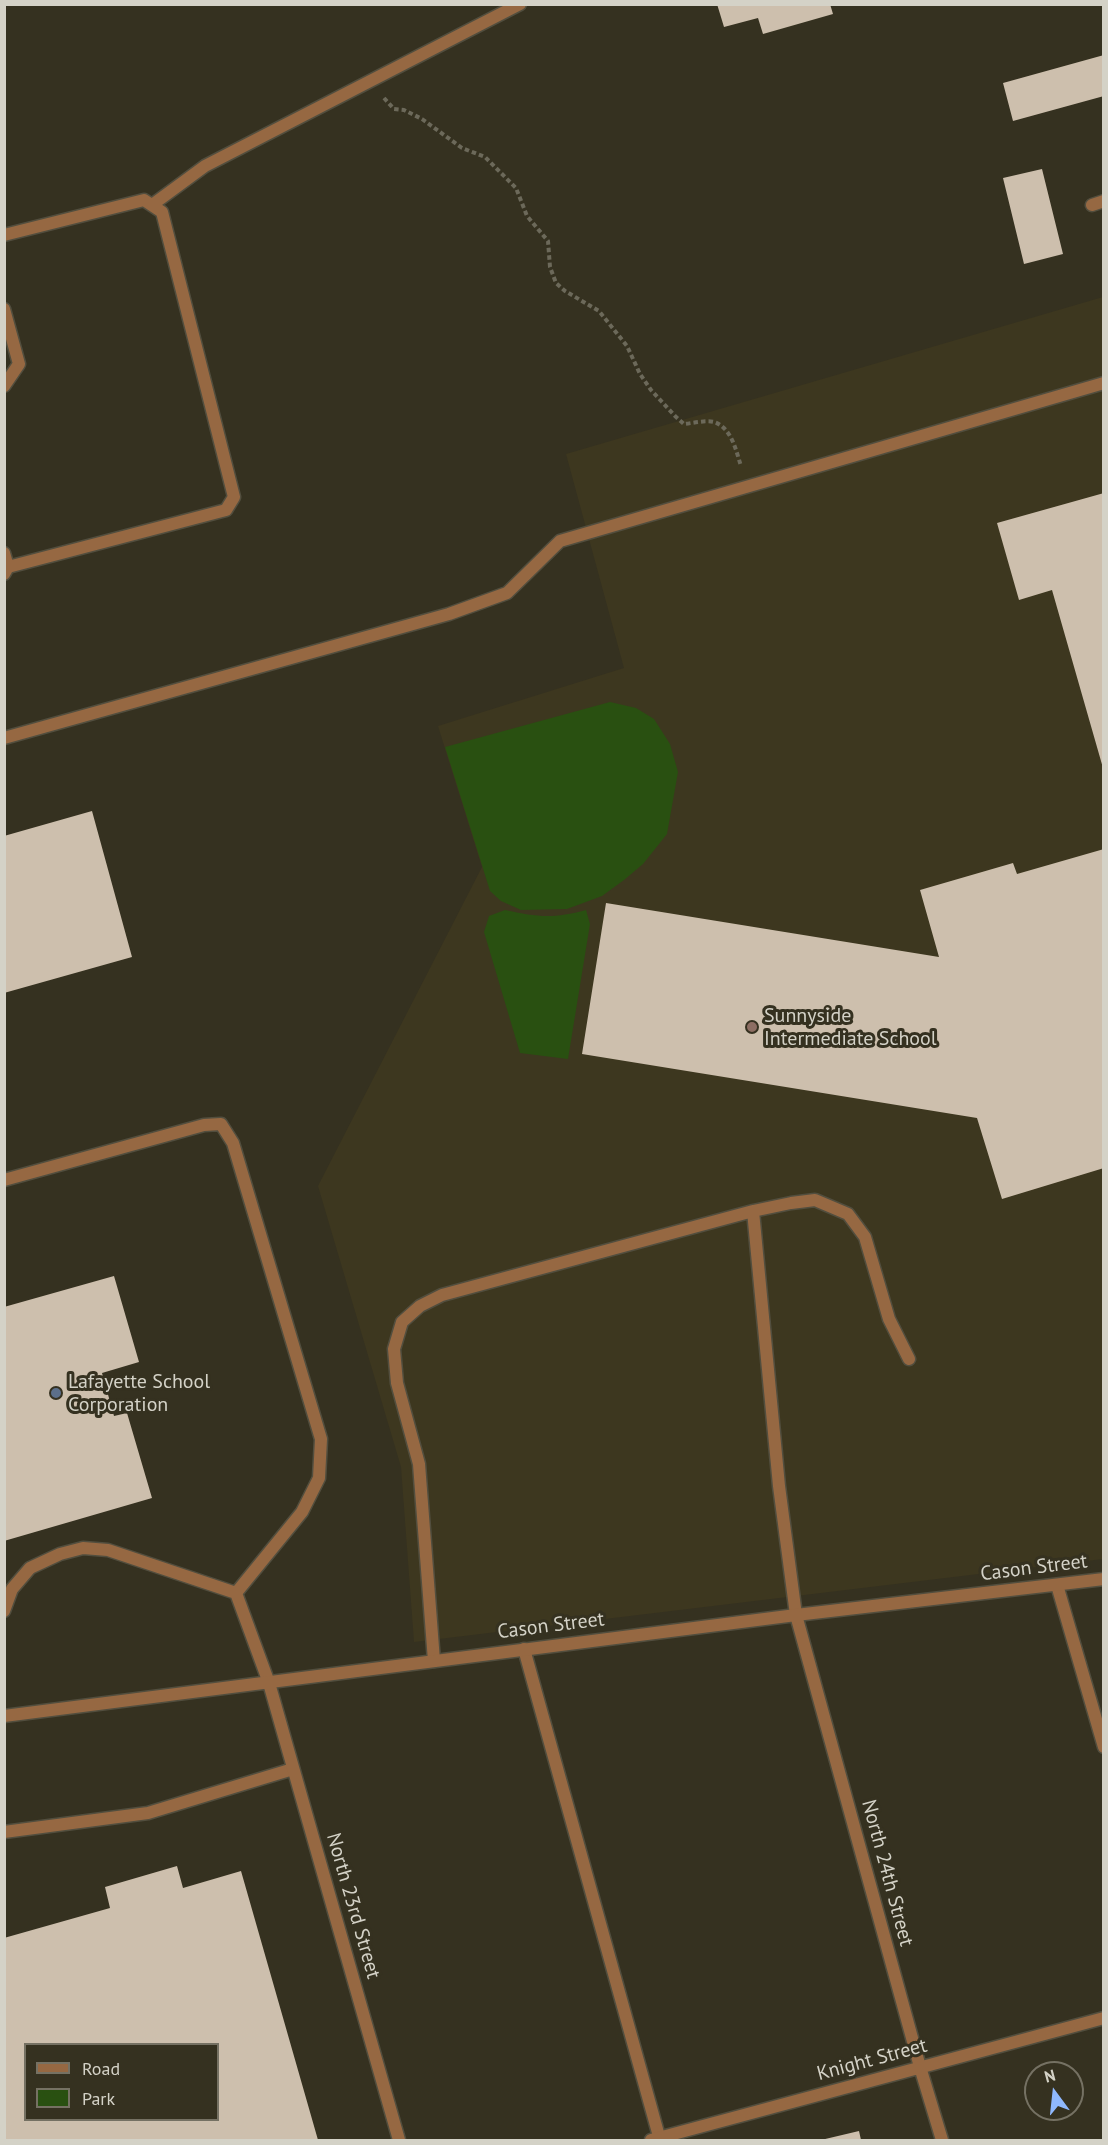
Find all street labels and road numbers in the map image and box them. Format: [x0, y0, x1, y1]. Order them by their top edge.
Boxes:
street label: Cason Street [979, 1550, 1089, 1586]
street label: Cason Street [496, 1608, 606, 1644]
street label: North 24th Street [856, 1797, 918, 1949]
street label: North 23rd Street [321, 1830, 385, 1982]
street label: Knight Street [814, 2034, 930, 2086]

